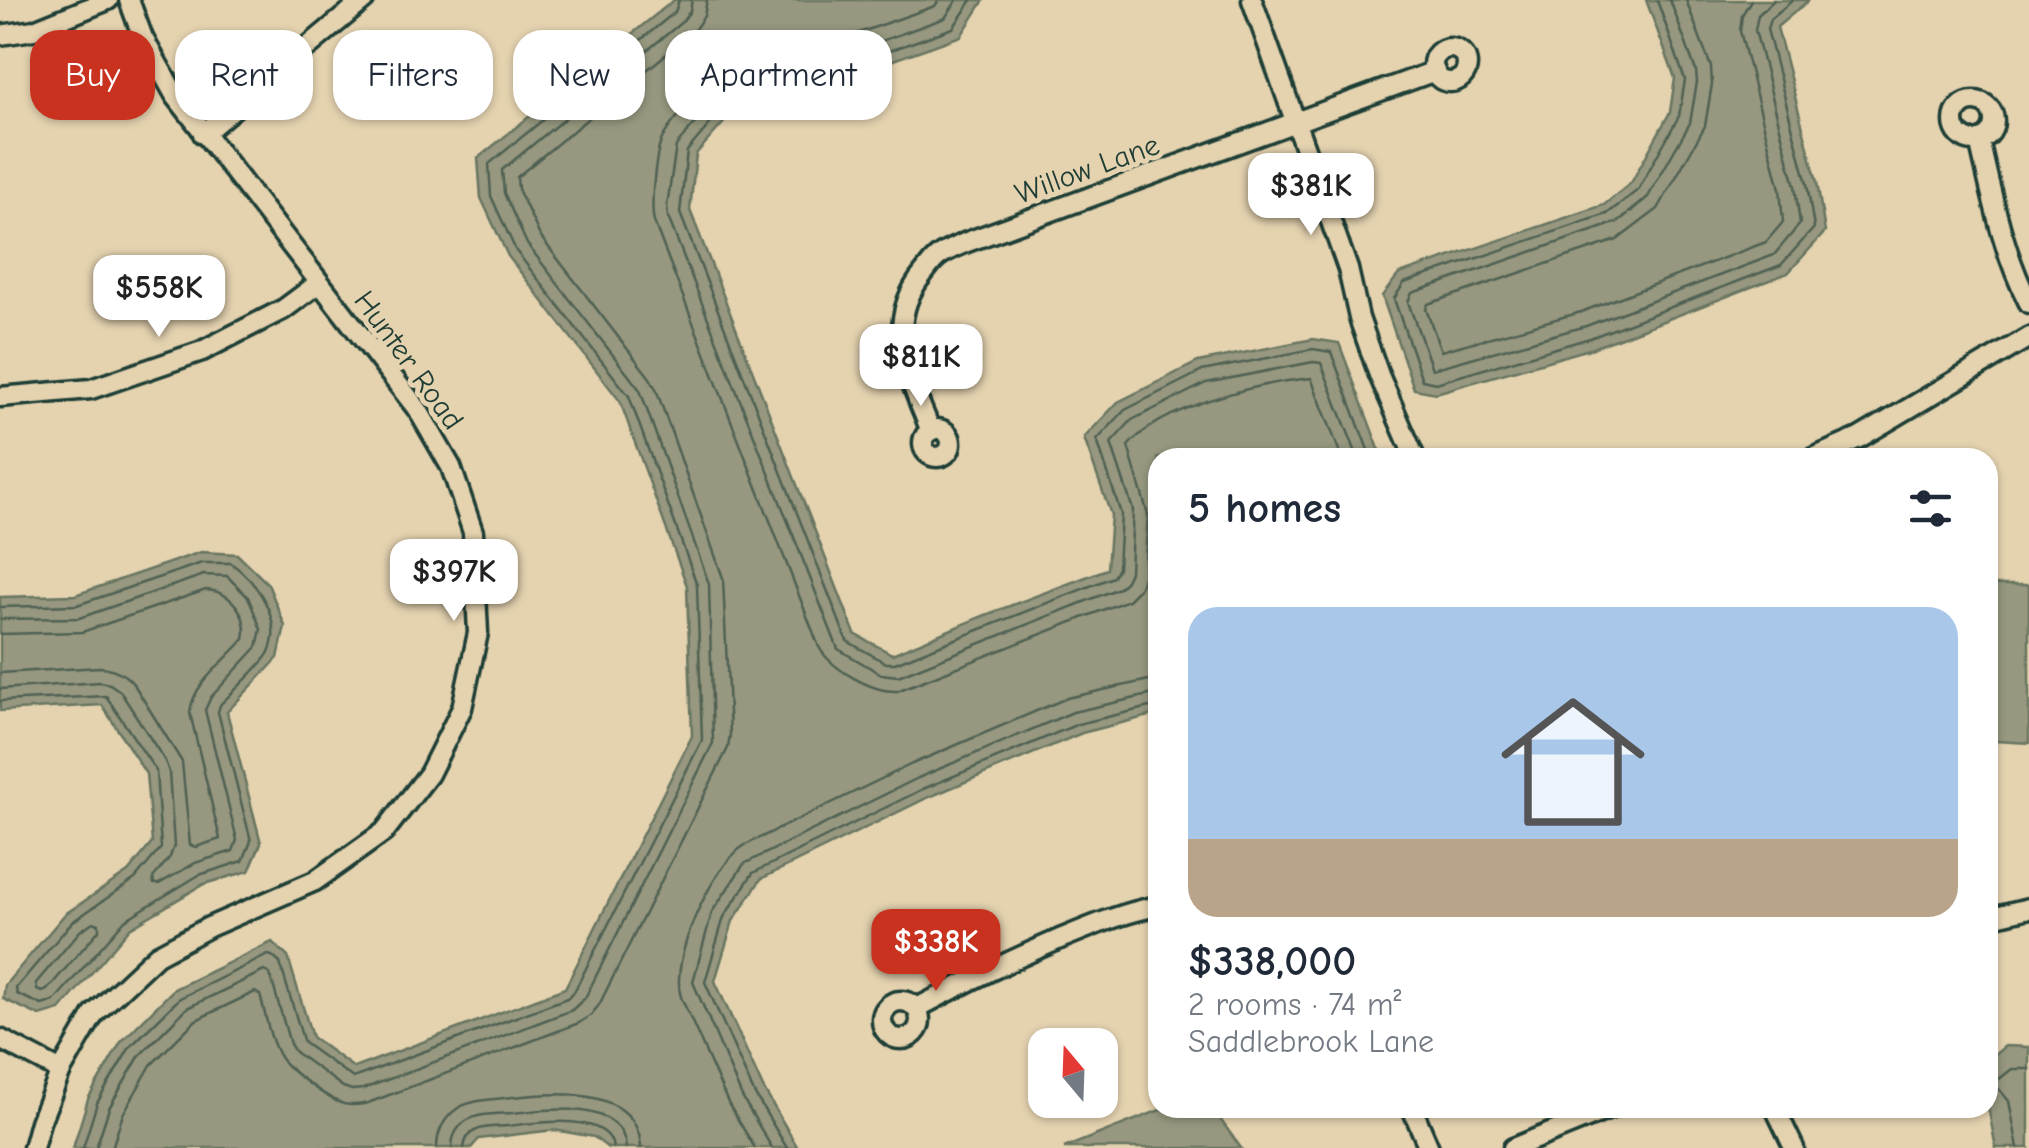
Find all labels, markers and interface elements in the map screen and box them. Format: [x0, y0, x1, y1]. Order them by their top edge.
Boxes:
chip: Buy [30, 30, 155, 120]
chip: Rent [175, 30, 313, 120]
chip: Filters [333, 30, 493, 120]
chip: New [513, 30, 645, 120]
chip: Apartment [665, 30, 892, 120]
street label: Willow Lane [1010, 127, 1164, 212]
pin: $381K [1241, 153, 1381, 238]
text: $381K [1270, 167, 1352, 204]
pin: $558K [89, 255, 229, 340]
text: $558K [115, 269, 203, 306]
street label: Hunter Road [347, 284, 471, 437]
pin: $811K [851, 324, 991, 409]
text: $811K [882, 338, 960, 375]
icon: filters [1903, 481, 1958, 536]
text: 5 homes [1188, 484, 1341, 533]
pin: $397K [384, 539, 524, 624]
text: $397K [412, 553, 496, 590]
icon: home [1483, 672, 1663, 852]
pin: $338K [866, 909, 1006, 994]
text: $338K [893, 923, 979, 960]
text: $338,000 [1188, 937, 1356, 986]
text: 2 rooms · 74 m² [1188, 986, 1401, 1023]
text: Saddlebrook Lane [1188, 1023, 1434, 1060]
north arrow [1028, 1028, 1118, 1118]
map controls [1028, 1028, 1118, 1118]

